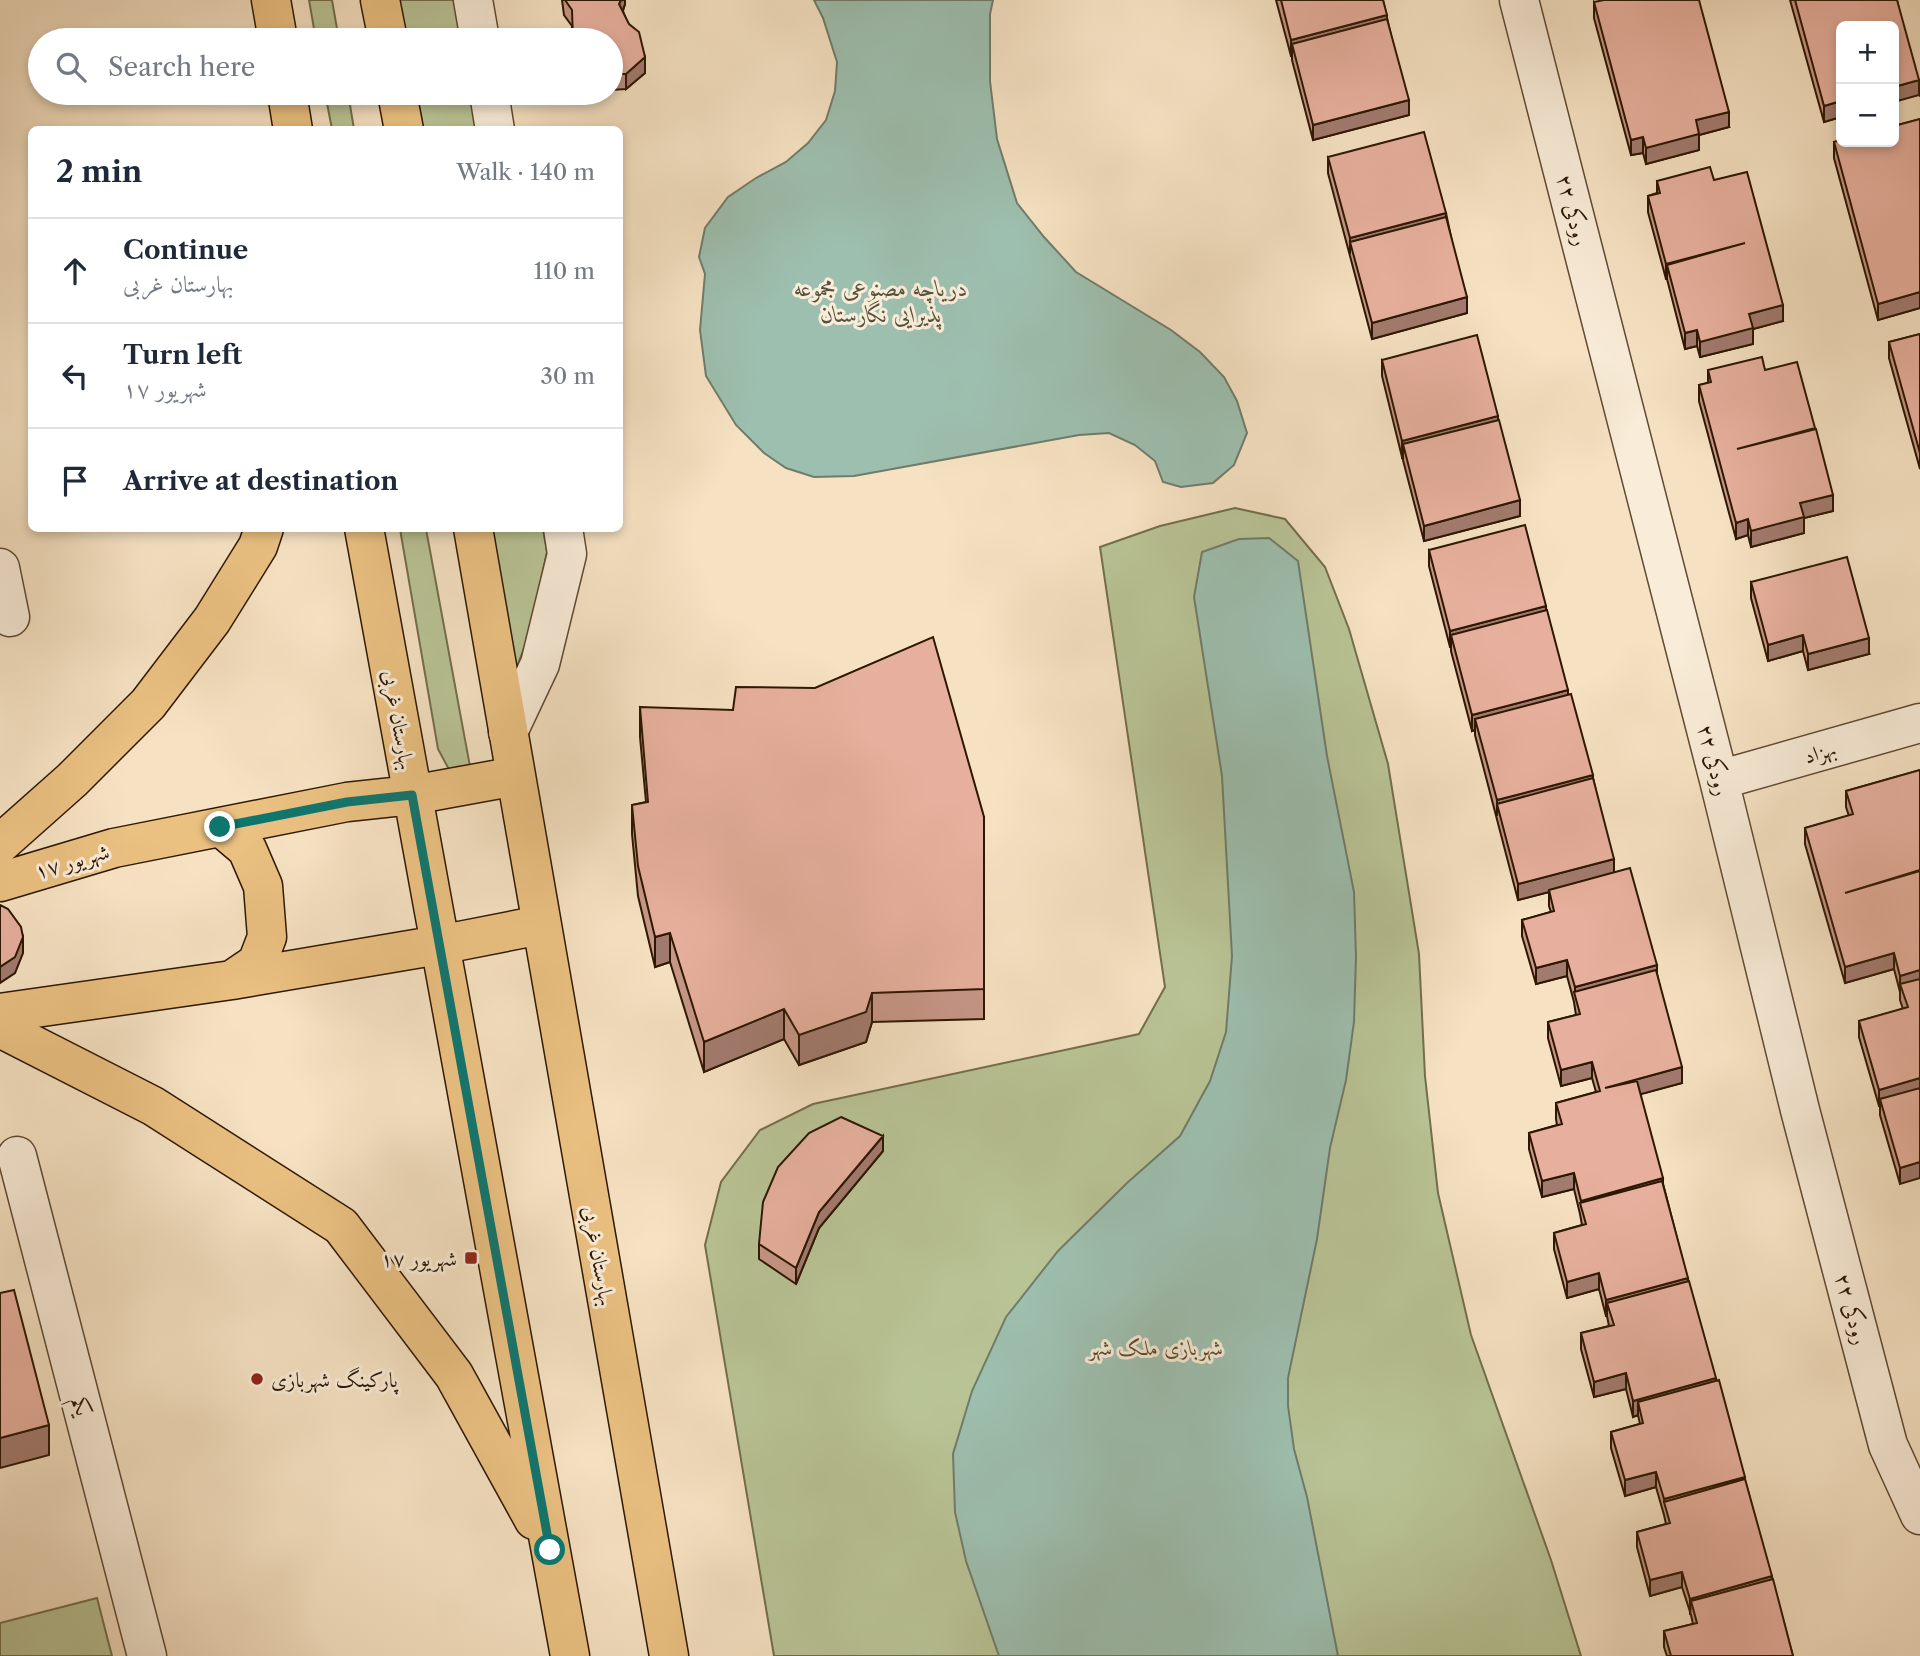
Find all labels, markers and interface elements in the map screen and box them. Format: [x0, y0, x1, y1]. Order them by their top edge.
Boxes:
map controls [1836, 21, 1899, 147]
button: + [1836, 21, 1899, 84]
search box [28, 28, 623, 105]
icon: search [52, 48, 90, 86]
text: Search here [108, 51, 255, 83]
button: − [1836, 84, 1899, 147]
text: 2 min [56, 153, 142, 190]
text: Walk · 140 m [456, 158, 595, 186]
street label: رودکی ۲۲ [1552, 172, 1594, 248]
text: Continue [123, 234, 248, 266]
icon: ahead [56, 252, 94, 290]
text: 110 m [534, 257, 595, 285]
text: بهارستان غربی [123, 270, 234, 298]
water label: دریاچه مصنوعی مجموعه پذیرایی نگارستان [794, 274, 968, 330]
text: Turn left [123, 339, 242, 371]
icon: left [56, 357, 94, 395]
text: 30 m [540, 362, 595, 390]
text: ۱۷ شهریور [123, 375, 207, 403]
icon: arrive [56, 462, 94, 500]
text: Arrive at destination [123, 465, 398, 497]
street label: بهارستان غربی [375, 668, 420, 772]
street label: رودکی ۲۲ [1693, 722, 1735, 798]
street label: بهزاد [1801, 736, 1840, 770]
route end [204, 811, 235, 842]
street label: ۱۷ شهریور [32, 838, 113, 885]
street label: بهارستان غربی [575, 1204, 620, 1308]
place label: ۱۷ شهریور [381, 1246, 457, 1273]
marker: ۱۷ شهریور [463, 1250, 479, 1266]
street label: رودکی ۲۲ [1830, 1271, 1874, 1347]
park label: شهربازی ملک شهر [1088, 1335, 1223, 1362]
place label: پارکینگ شهربازی [271, 1367, 399, 1395]
marker: پارکینگ شهربازی [249, 1371, 265, 1387]
street label: یکم [60, 1394, 97, 1421]
route start [534, 1534, 565, 1565]

